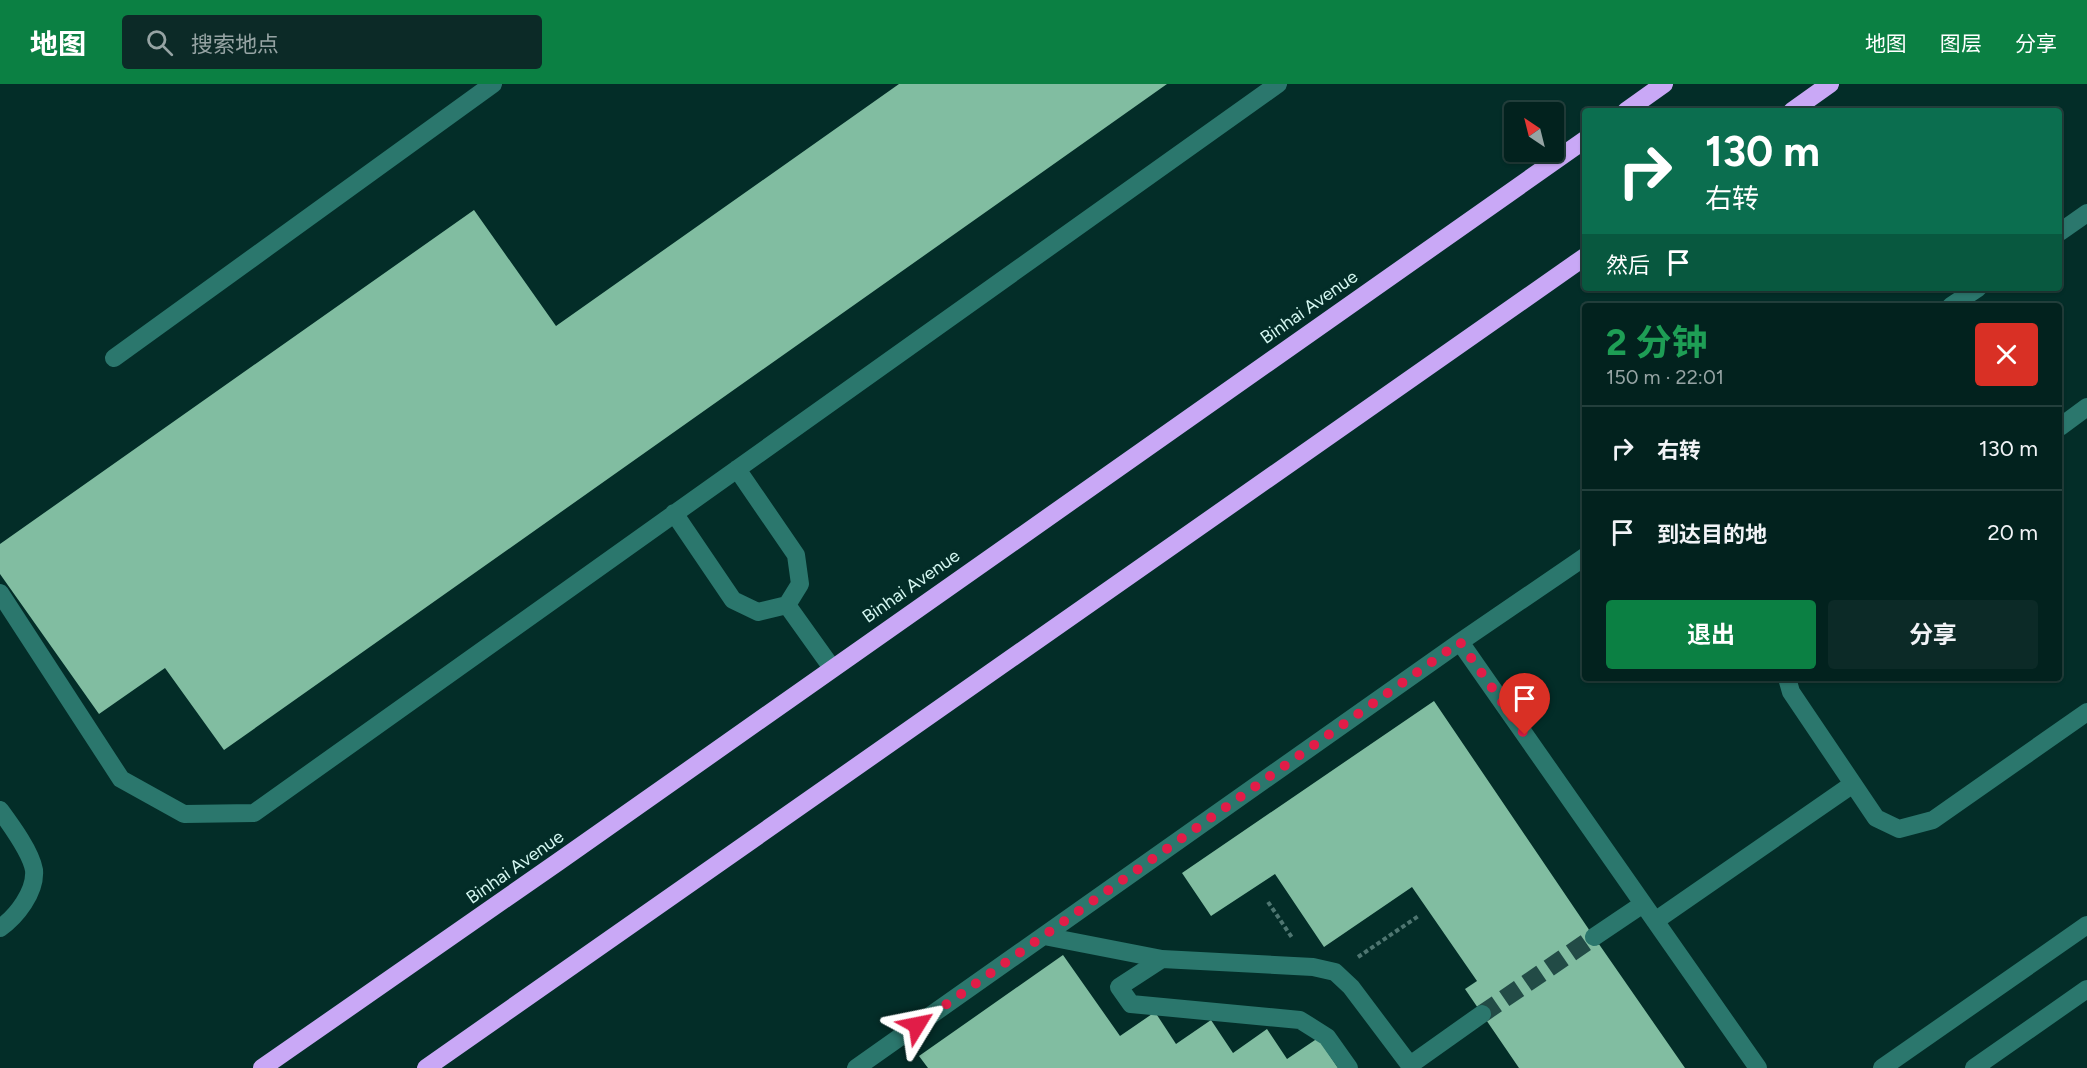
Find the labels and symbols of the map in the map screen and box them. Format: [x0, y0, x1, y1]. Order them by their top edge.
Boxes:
north arrow [1504, 102, 1564, 162]
street label: Binhai Avenue [1256, 265, 1362, 349]
street label: Binhai Avenue [858, 544, 964, 628]
pin [1499, 673, 1550, 735]
street label: Binhai Avenue [462, 825, 568, 909]
position arrow [885, 993, 949, 1057]

